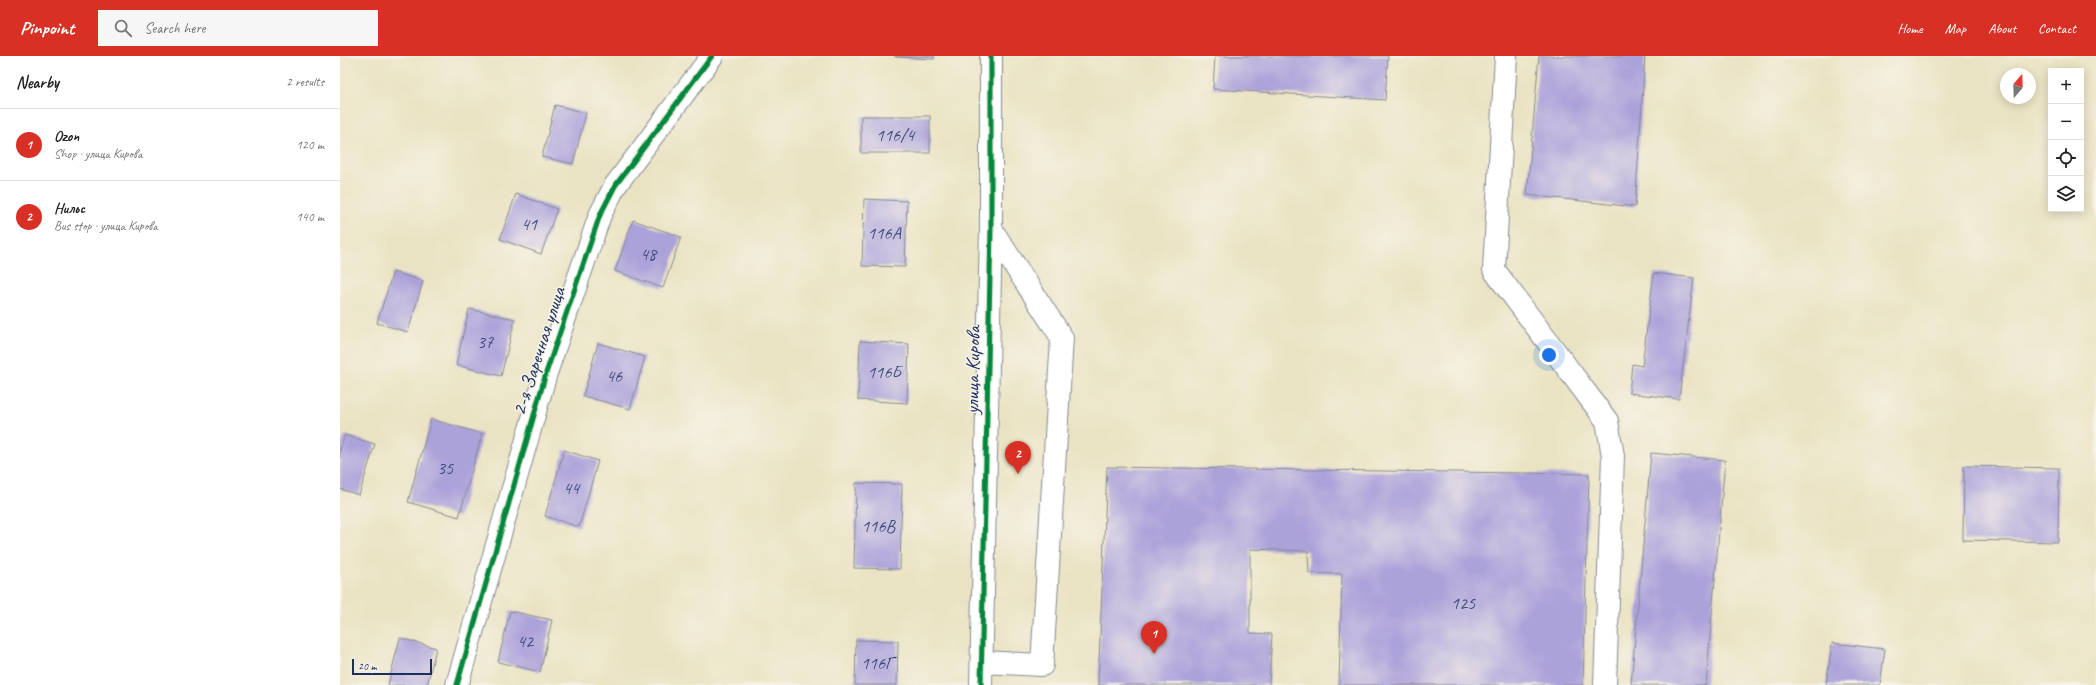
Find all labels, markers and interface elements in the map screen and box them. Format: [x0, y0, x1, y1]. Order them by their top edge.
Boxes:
search box [98, 10, 378, 46]
text: Pinpoint [20, 16, 74, 40]
icon: search [112, 17, 134, 39]
text: Search here [144, 19, 205, 38]
text: Home [1897, 20, 1923, 37]
text: Map [1945, 20, 1966, 37]
text: About [1988, 20, 2016, 37]
text: Contact [2038, 20, 2076, 37]
north arrow [2000, 68, 2036, 104]
map controls [2048, 68, 2084, 212]
button: + [2048, 68, 2084, 104]
text: Nearby [16, 72, 59, 93]
text: 2 results [286, 74, 324, 90]
button: − [2048, 104, 2084, 140]
house number: 116/4 [876, 124, 916, 146]
text: Ozon [54, 127, 79, 146]
text: 1 [26, 137, 32, 153]
text: 120 m [296, 137, 324, 153]
button: locate [2048, 140, 2084, 176]
text: Shop · улица Кирова [54, 146, 142, 162]
button: layers [2048, 176, 2084, 212]
text: Нильс [54, 199, 85, 218]
text: 2 [26, 209, 32, 225]
text: 140 m [296, 209, 324, 225]
house number: 41 [521, 213, 538, 235]
text: Bus stop · улица Кирова [54, 218, 158, 234]
house number: 116А [867, 222, 902, 244]
house number: 48 [640, 243, 658, 265]
street label: 2-я Заречная улица [506, 282, 572, 418]
street label: улица Кирова [959, 324, 986, 415]
house number: 37 [477, 331, 494, 353]
your location [1539, 345, 1559, 365]
house number: 116Б [867, 361, 904, 383]
house number: 46 [606, 365, 623, 387]
pin: 2 [1005, 441, 1031, 474]
house number: 35 [437, 457, 454, 479]
house number: 44 [563, 477, 581, 499]
house number: 116В [861, 515, 897, 537]
house number: 125 [1451, 592, 1476, 614]
pin: 1 [1141, 621, 1167, 654]
house number: 42 [517, 630, 535, 652]
house number: 116Г [861, 652, 897, 674]
scale bar [352, 657, 432, 676]
text: 20 m [358, 659, 377, 673]

